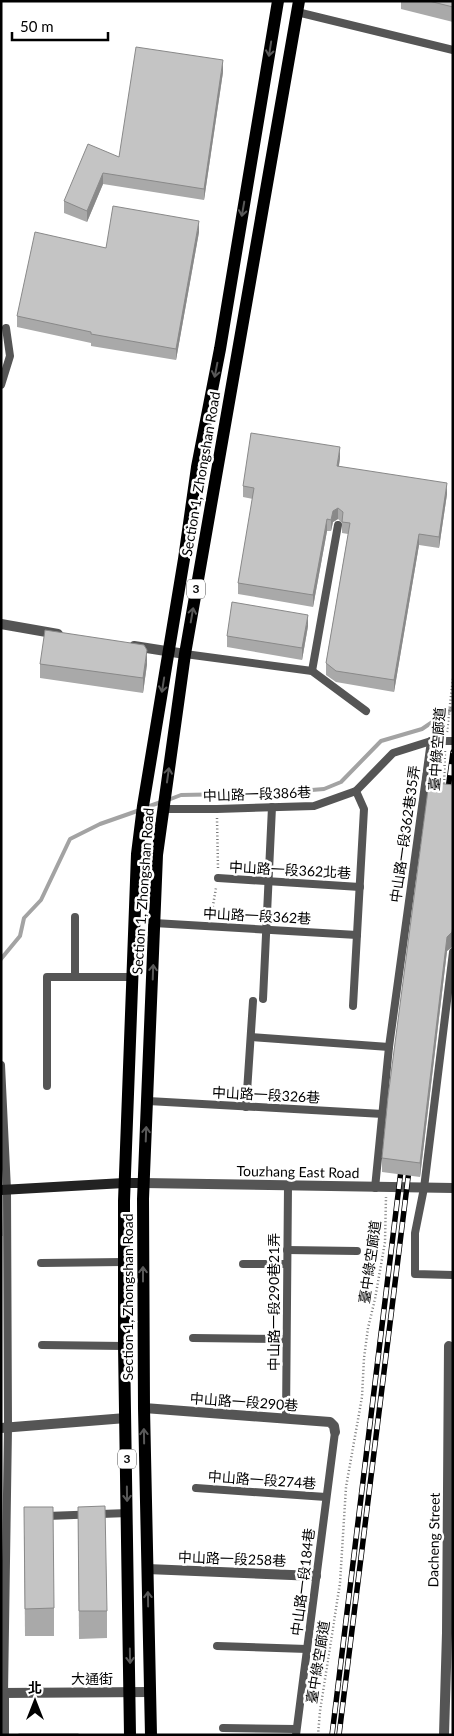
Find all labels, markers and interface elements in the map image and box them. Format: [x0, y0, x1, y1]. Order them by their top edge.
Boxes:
scale bar [12, 10, 109, 42]
text: 50 m [20, 17, 54, 35]
one-way arrow [265, 41, 275, 57]
one-way arrow [237, 201, 247, 217]
one-way arrow [210, 361, 220, 377]
street label: Section 1, Zhongshan Road [178, 390, 223, 558]
road number: 3 [187, 580, 205, 598]
one-way arrow [187, 607, 197, 623]
one-way arrow [157, 677, 167, 693]
street label: 臺中綠空廊道 [425, 706, 448, 791]
street label: 中山路一段362巷35弄 [386, 764, 423, 904]
one-way arrow [163, 768, 173, 784]
street label: 中山路一段386巷 [203, 783, 311, 804]
street label: Section 1, Zhongshan Road [128, 807, 157, 975]
street label: 中山路一段362北巷 [228, 858, 352, 881]
street label: 中山路一段362巷 [202, 904, 312, 927]
one-way arrow [148, 964, 157, 980]
street label: 中山路一段326巷 [211, 1083, 321, 1106]
one-way arrow [142, 1127, 151, 1143]
street label: Touzhang East Road [236, 1162, 360, 1181]
street label: Section 1, Zhongshan Road [119, 1214, 136, 1380]
street label: 臺中綠空廊道 [355, 1219, 384, 1305]
street label: 中山路一段290巷21弄 [265, 1233, 282, 1371]
one-way arrow [138, 1266, 148, 1282]
street label: 中山路一段290巷 [189, 1389, 299, 1414]
one-way arrow [140, 1428, 149, 1444]
road number: 3 [118, 1450, 136, 1468]
street label: 中山路一段274巷 [207, 1467, 317, 1492]
one-way arrow [123, 1486, 132, 1502]
street label: Dacheng Street [424, 1492, 443, 1588]
street label: 中山路一段184巷 [287, 1527, 318, 1637]
street label: 中山路一段258巷 [178, 1548, 286, 1569]
one-way arrow [143, 1591, 153, 1607]
street label: 臺中綠空廊道 [303, 1619, 332, 1705]
one-way arrow [125, 1648, 135, 1664]
street label: 大通街 [71, 1670, 113, 1687]
north arrow [10, 1676, 60, 1726]
text: 北 [28, 1679, 42, 1696]

